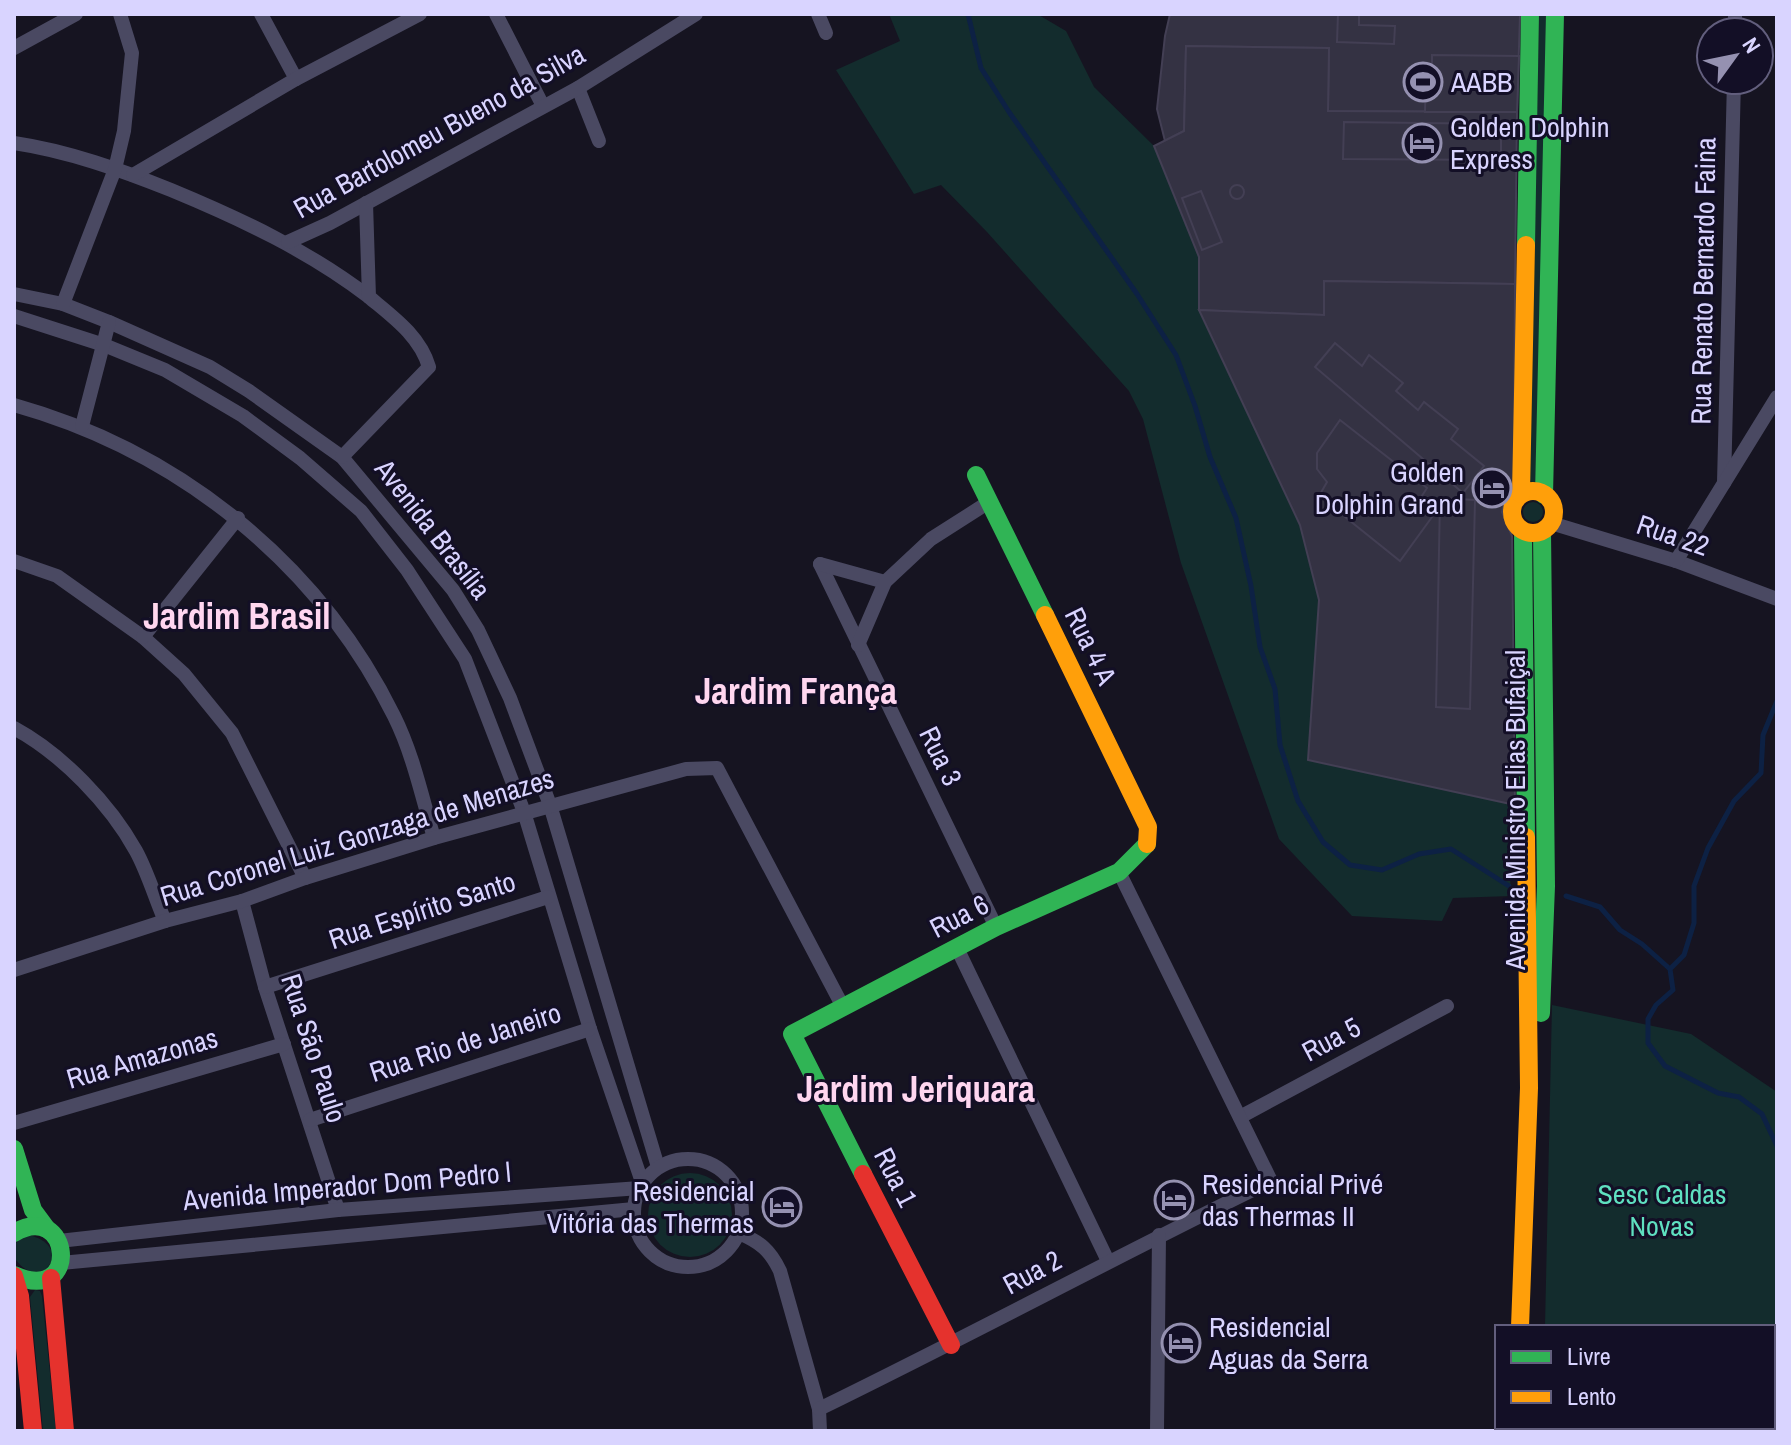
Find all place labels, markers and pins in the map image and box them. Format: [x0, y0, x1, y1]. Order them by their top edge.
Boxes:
sports icon: AABB [1402, 61, 1444, 103]
place label: AABB [1450, 63, 1512, 101]
place label: Golden Dolphin Express [1450, 108, 1610, 178]
hotel icon: Golden Dolphin Express [1401, 122, 1443, 164]
place label: Golden Dolphin Grand [1315, 453, 1464, 523]
hotel icon: Golden Dolphin Grand [1471, 467, 1513, 509]
place label: Residencial Privé das Thermas II [1202, 1165, 1383, 1235]
place label: Residencial Vitória das Thermas [547, 1172, 754, 1242]
hotel icon: Residencial Privé das Thermas II [1153, 1179, 1195, 1221]
hotel icon: Residencial Vitória das Thermas [761, 1186, 803, 1228]
place label: Residencial Aguas da Serra [1208, 1308, 1369, 1378]
hotel icon: Residencial Aguas da Serra [1160, 1322, 1202, 1364]

